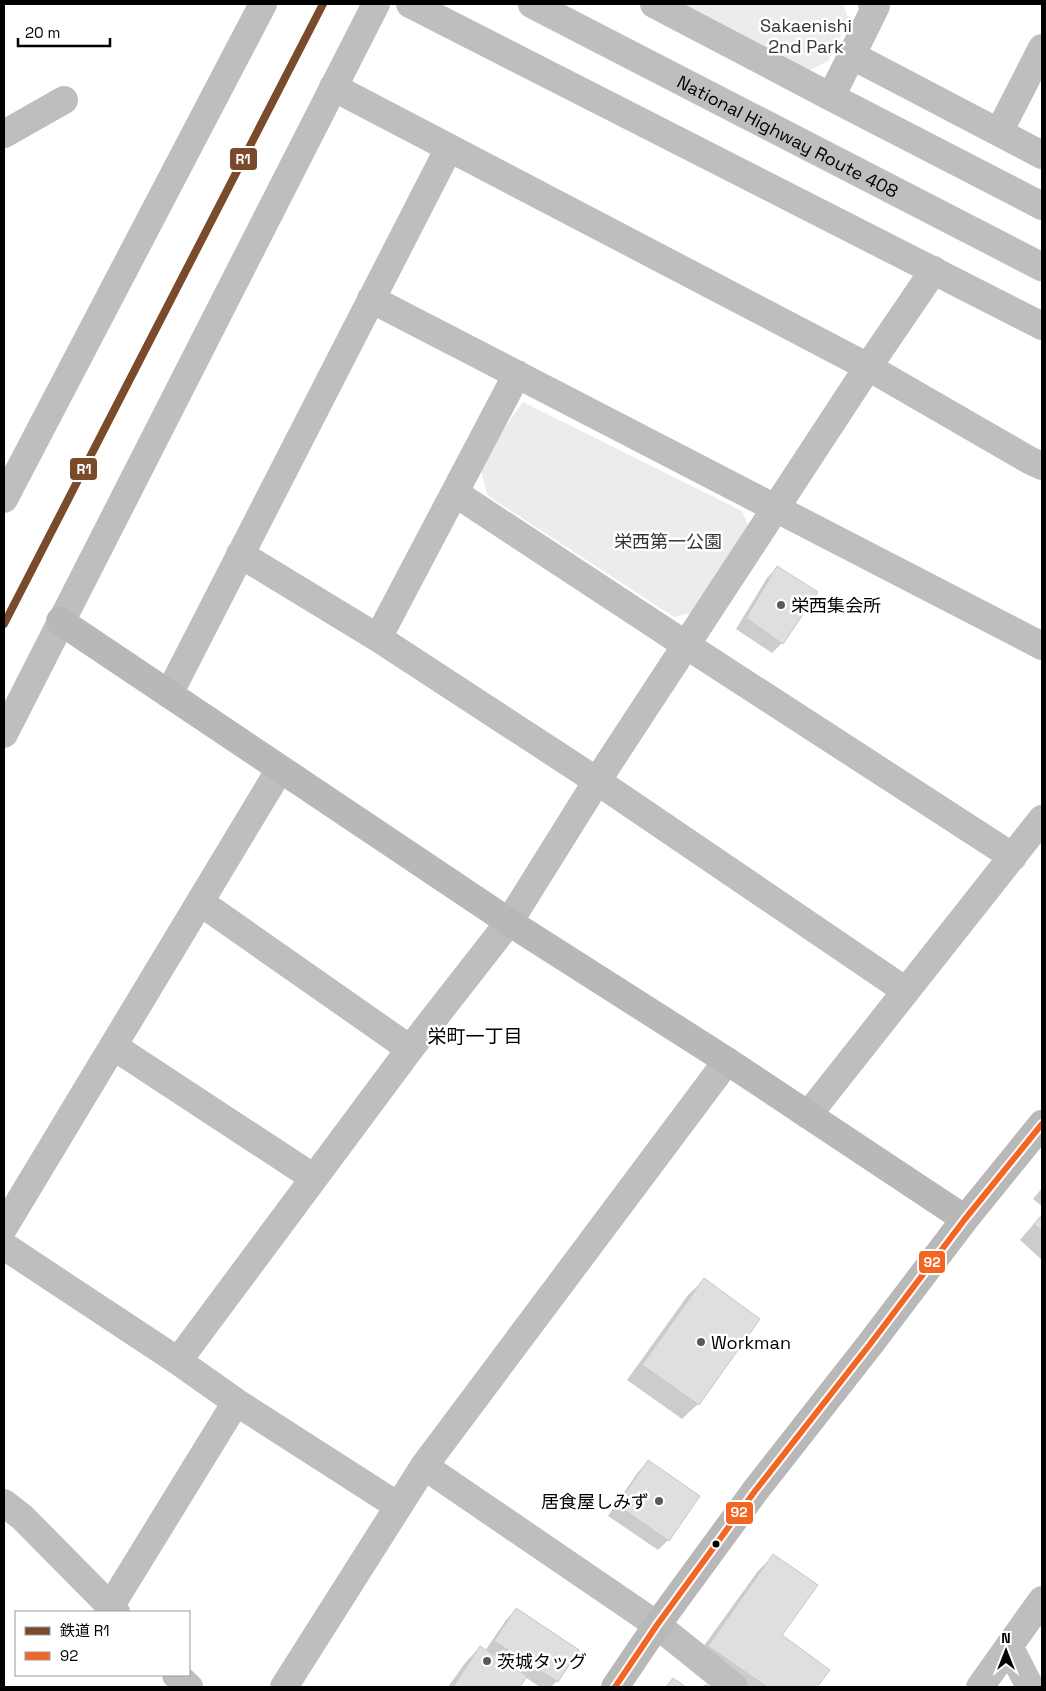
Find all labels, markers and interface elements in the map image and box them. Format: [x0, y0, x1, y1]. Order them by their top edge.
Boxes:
park label: Sakaenishi 2nd Park [760, 14, 852, 58]
scale bar [18, 15, 110, 47]
text: 20 m [25, 23, 60, 42]
street label: National Highway Route 408 [674, 69, 902, 203]
line badge: R1 [229, 147, 258, 171]
text: R1 [235, 150, 251, 168]
line badge: R1 [69, 457, 98, 481]
text: R1 [76, 460, 92, 478]
park label: 栄西第一公園 [614, 530, 722, 553]
place label: 栄西集会所 [791, 594, 881, 617]
marker: 栄西集会所 [775, 599, 787, 611]
district label: 栄町一丁目 [427, 1024, 523, 1049]
line badge: 92 [918, 1250, 946, 1274]
text: 92 [924, 1253, 940, 1271]
place label: Workman [711, 1331, 791, 1354]
marker: Workman [695, 1336, 707, 1348]
place label: 居食屋しみず [541, 1490, 649, 1513]
marker: 居食屋しみず [653, 1495, 665, 1507]
line badge: 92 [725, 1501, 754, 1525]
text: 92 [731, 1503, 747, 1521]
unlabelled marker [711, 1539, 721, 1549]
legend [15, 1611, 190, 1676]
text: 鉄道 R1 [60, 1621, 110, 1640]
north arrow [981, 1626, 1031, 1676]
text: N [1001, 1629, 1011, 1647]
text: 92 [60, 1646, 78, 1665]
place label: 茨城タッグ [497, 1650, 587, 1673]
marker: 茨城タッグ [481, 1655, 493, 1667]

